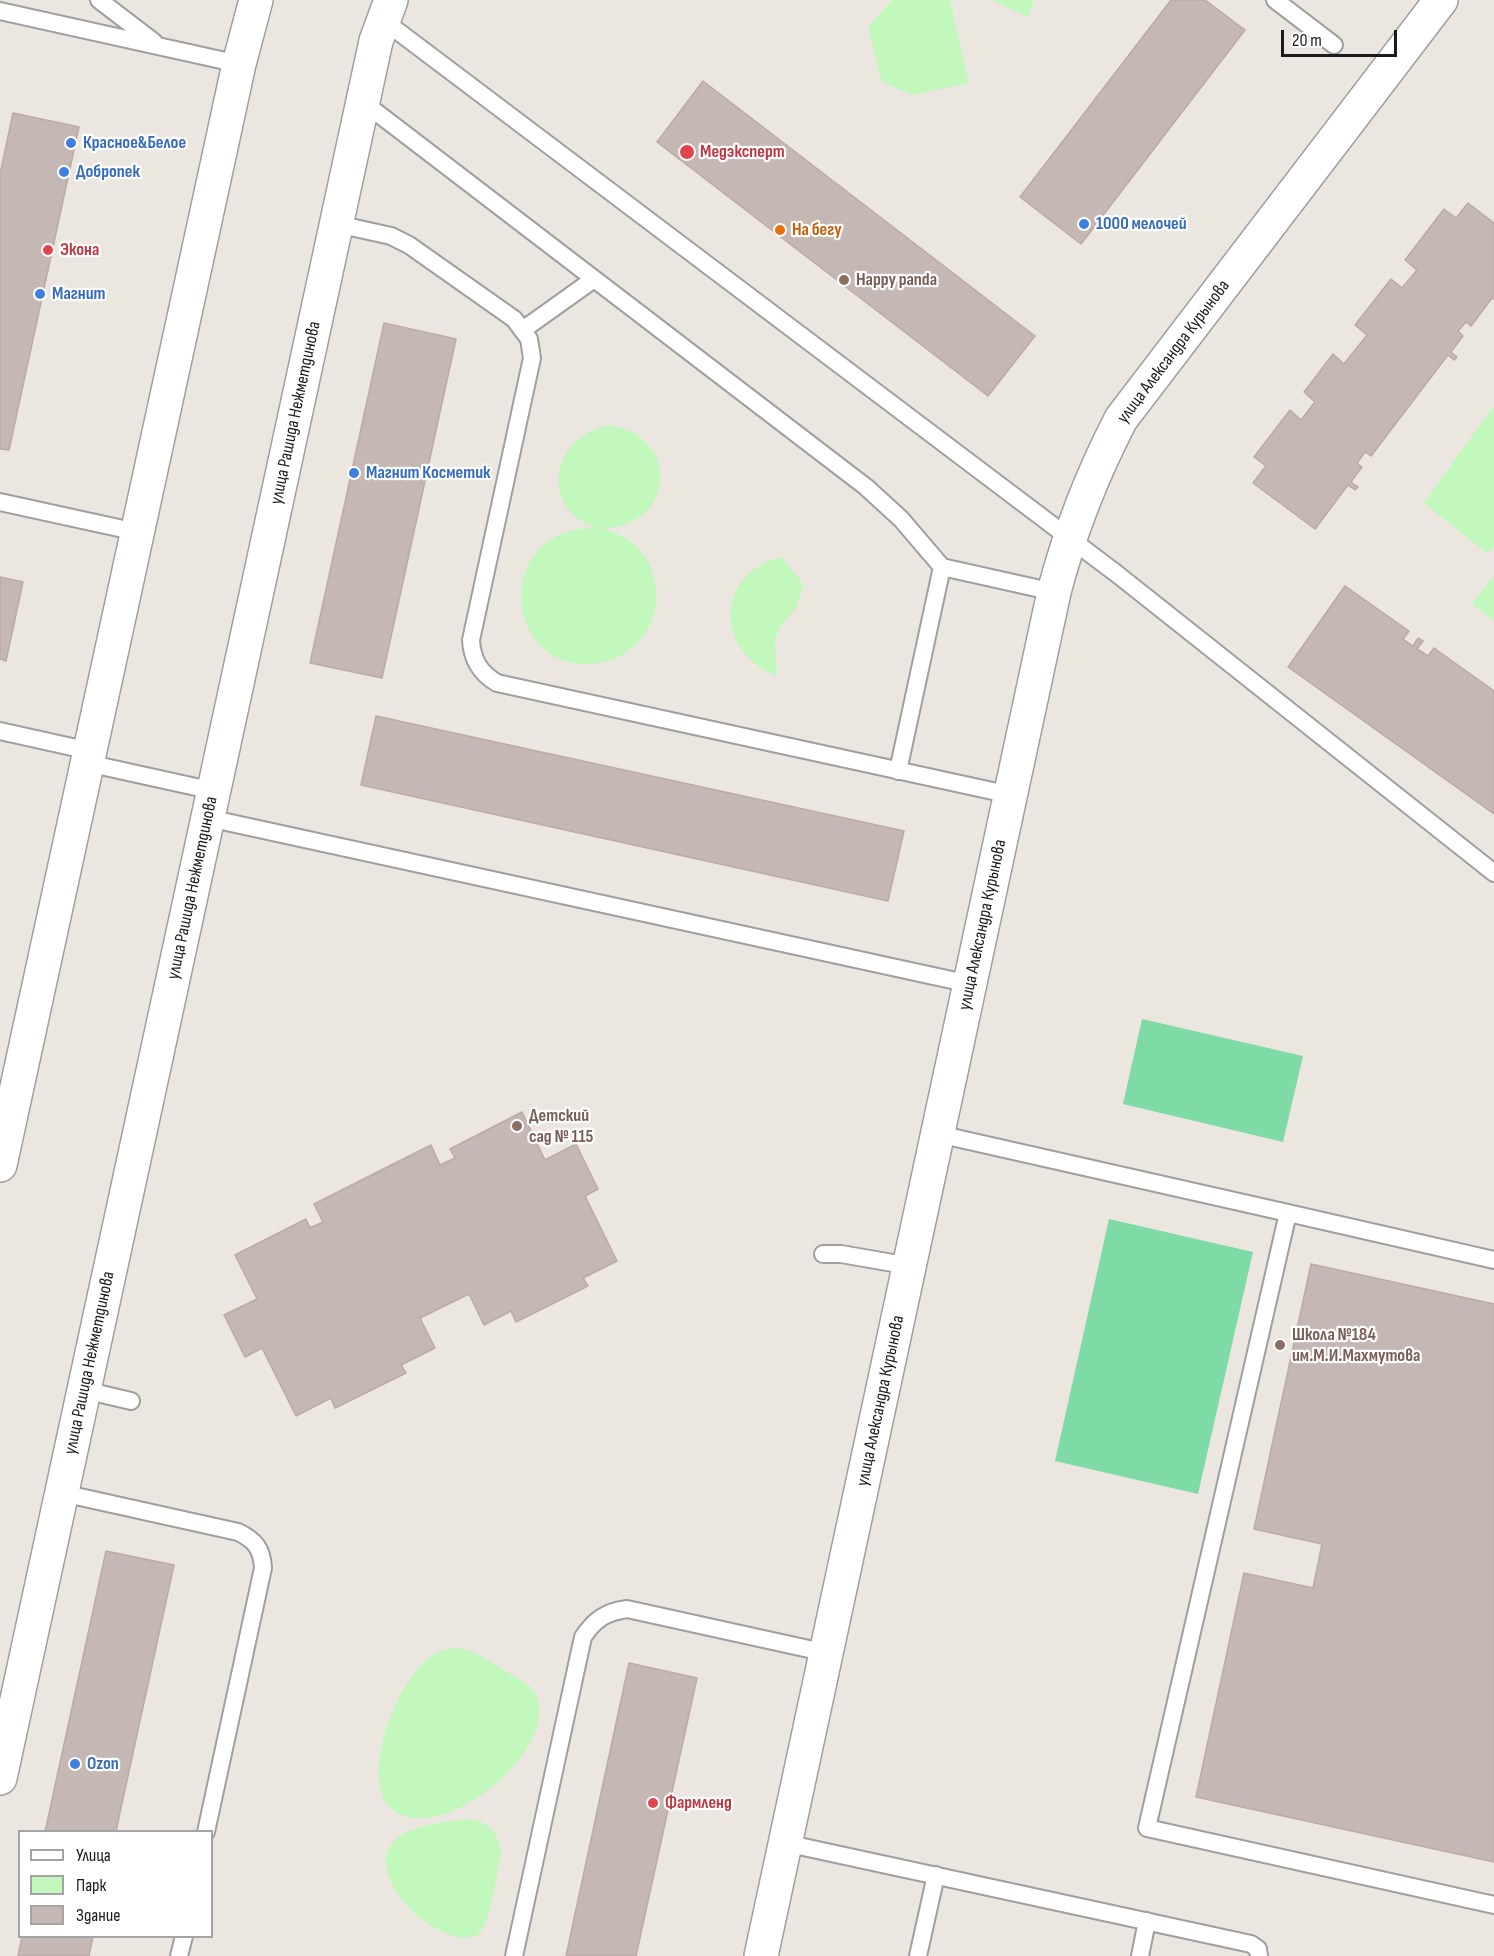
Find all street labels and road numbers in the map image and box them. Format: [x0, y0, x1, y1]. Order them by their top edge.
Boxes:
street label: улица Александра Курынова [1113, 276, 1235, 428]
street label: улица Рашида Нежметдинова [266, 320, 326, 506]
street label: улица Рашида Нежметдинова [163, 795, 223, 981]
street label: улица Александра Курынова [954, 838, 1012, 1012]
street label: улица Рашида Нежметдинова [60, 1270, 120, 1456]
street label: улица Александра Курынова [852, 1314, 910, 1488]

